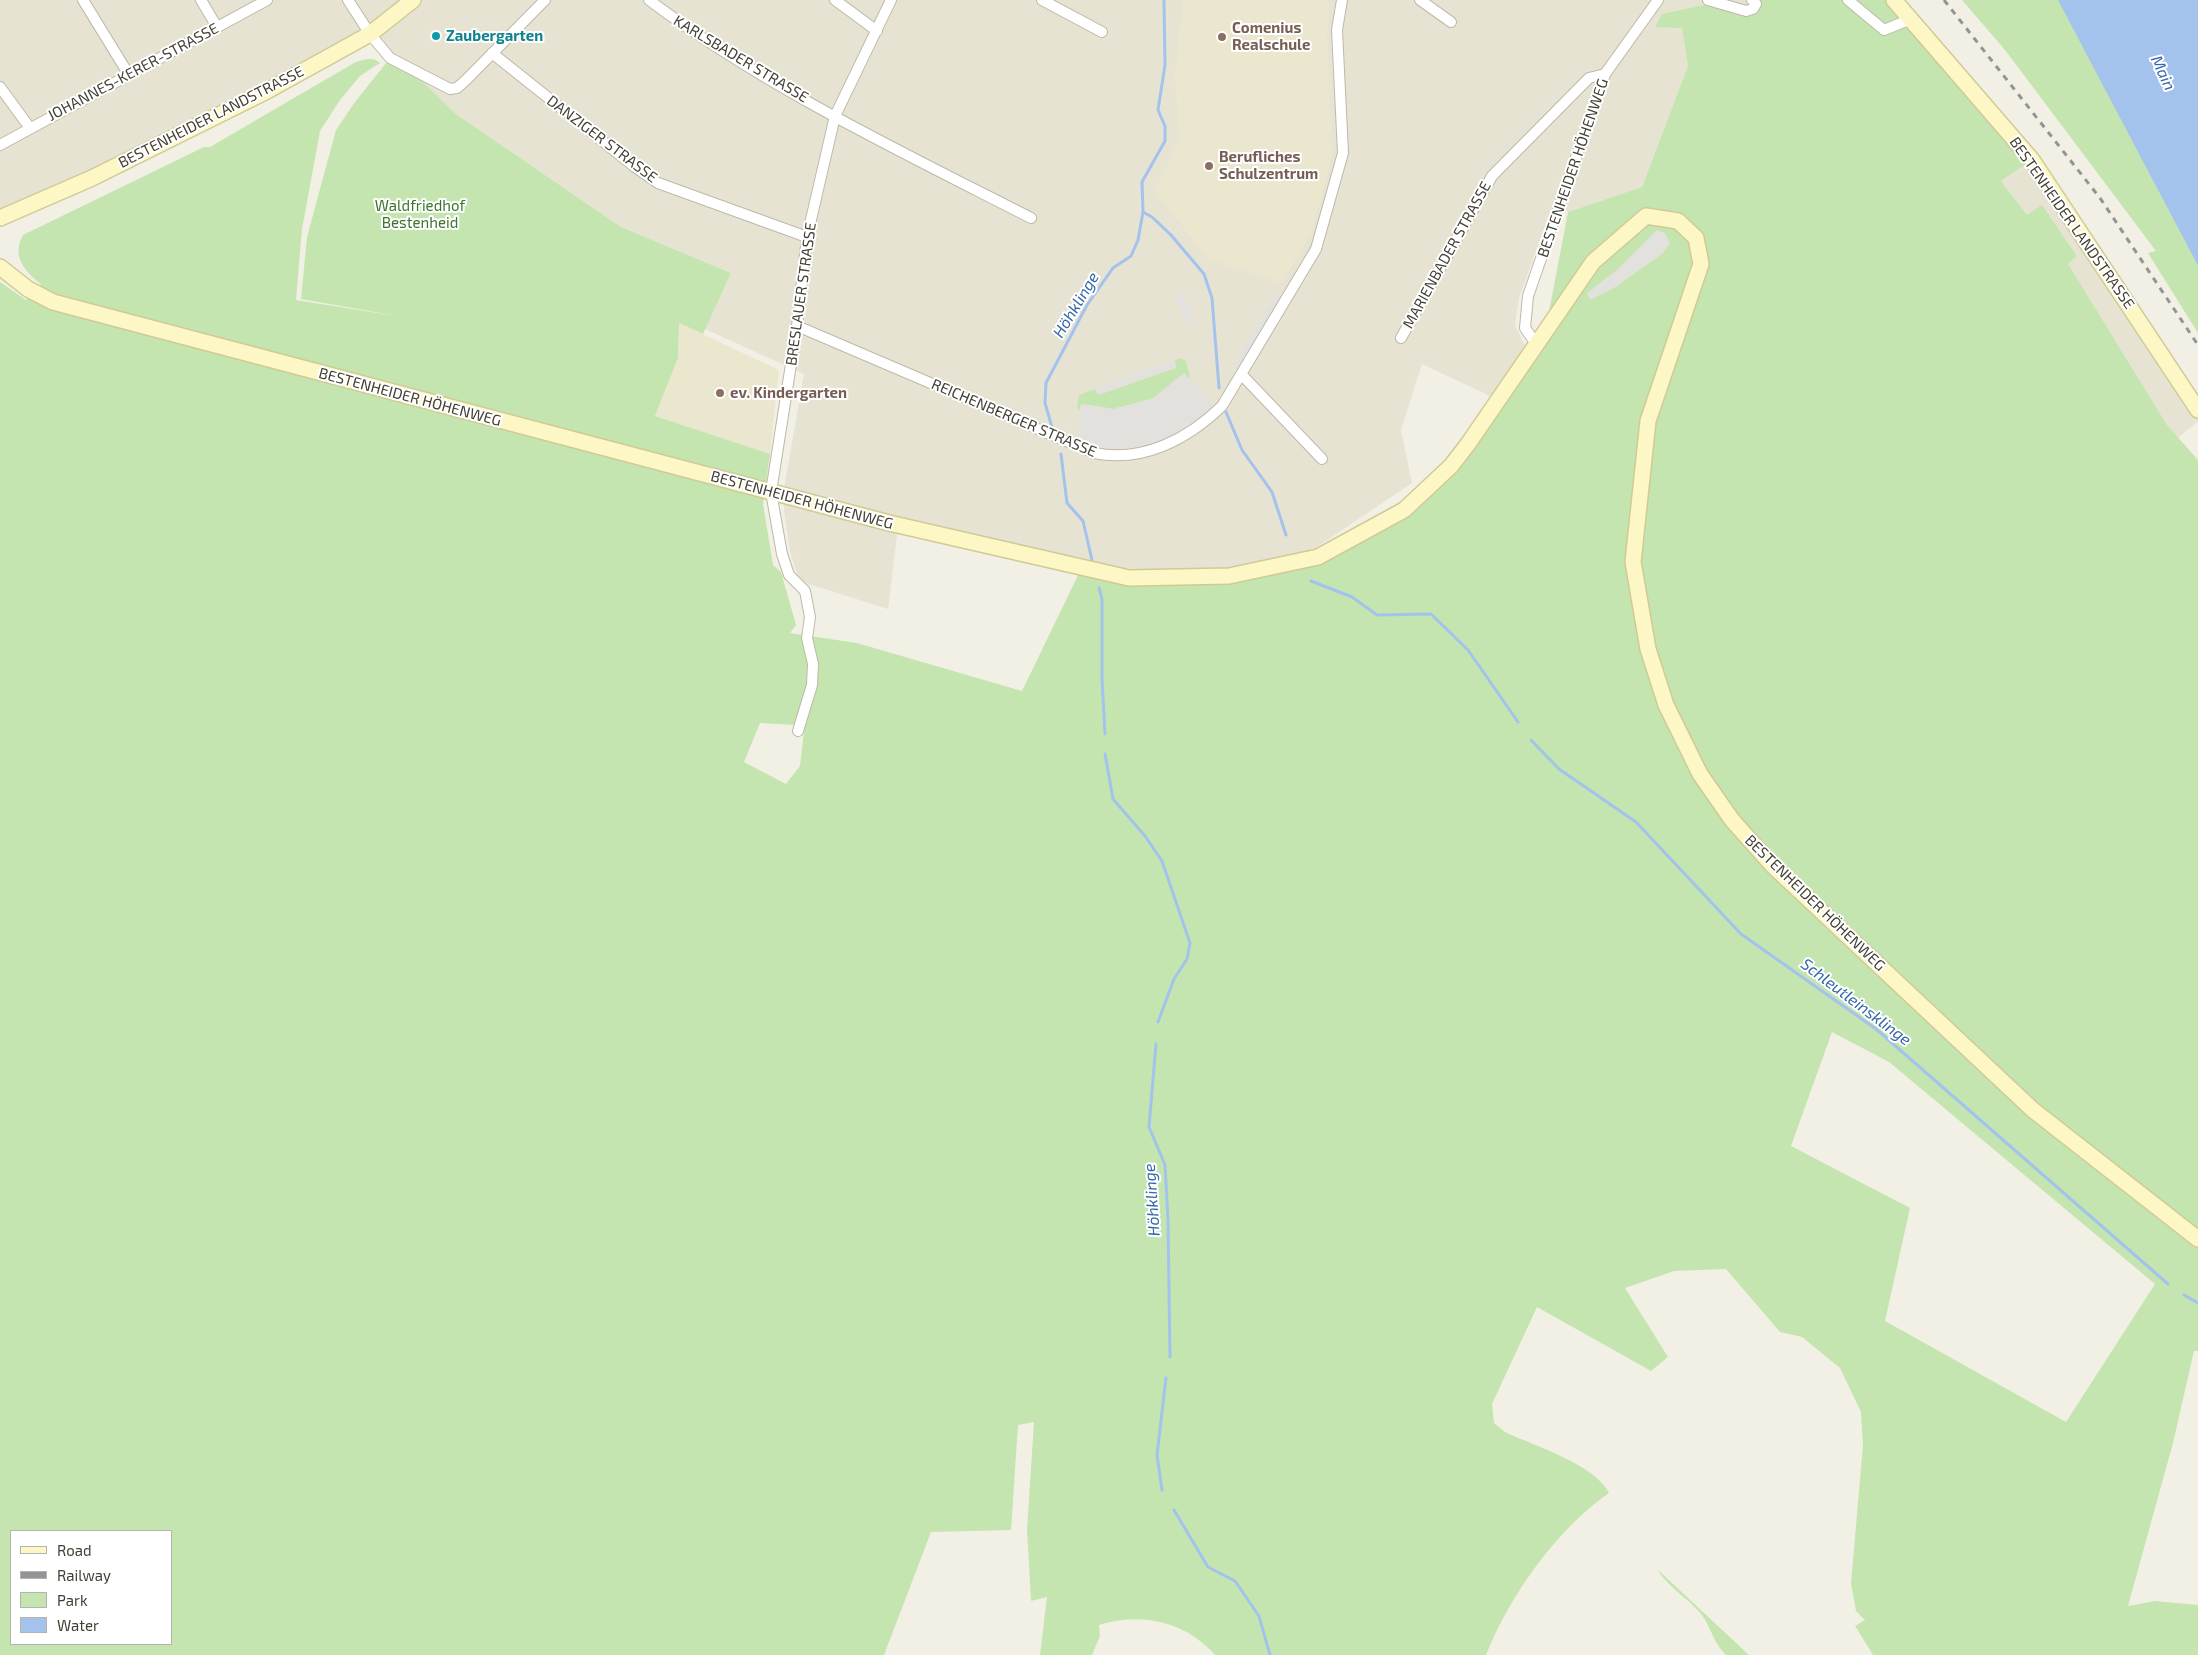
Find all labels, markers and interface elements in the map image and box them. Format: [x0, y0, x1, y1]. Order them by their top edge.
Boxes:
street label: KARLSBADER STRASSE [670, 12, 812, 106]
street label: JOHANNES-KERER-STRASSE [45, 19, 221, 125]
place label: Comenius Realschule [1232, 19, 1310, 54]
place label: Zaubergarten [446, 27, 543, 45]
marker: Zaubergarten [430, 30, 442, 42]
marker: Comenius Realschule [1216, 31, 1228, 43]
water label: Main [2147, 52, 2179, 94]
street label: BESTENHEIDER LANDSTRASSE [115, 62, 307, 172]
street label: BESTENHEIDER HÖHENWEG [1534, 76, 1612, 260]
street label: DANZIGER STRASSE [543, 92, 661, 186]
street label: BESTENHEIDER LANDSTRASSE [2006, 134, 2138, 312]
place label: Berufliches Schulzentrum [1219, 148, 1318, 183]
marker: Berufliches Schulzentrum [1203, 160, 1215, 172]
street label: MARIENBADER STRASSE [1399, 178, 1495, 332]
park label: Waldfriedhof Bestenheid [375, 197, 465, 232]
street label: BRESLAUER STRASSE [782, 221, 820, 367]
water label: Höhklinge [1049, 269, 1103, 341]
street label: BESTENHEIDER HÖHENWEG [317, 364, 503, 430]
street label: REICHENBERGER STRASSE [929, 375, 1099, 461]
place label: ev. Kindergarten [730, 384, 847, 402]
marker: ev. Kindergarten [714, 387, 726, 399]
street label: BESTENHEIDER HÖHENWEG [709, 467, 895, 533]
street label: BESTENHEIDER HÖHENWEG [1741, 831, 1889, 975]
water label: Schleutleinsklinge [1797, 954, 1915, 1050]
water label: Höhklinge [1140, 1163, 1164, 1237]
legend [10, 1530, 172, 1645]
text: Road [57, 1541, 92, 1559]
text: Railway [57, 1566, 111, 1584]
text: Park [57, 1591, 88, 1609]
text: Water [57, 1616, 99, 1634]

